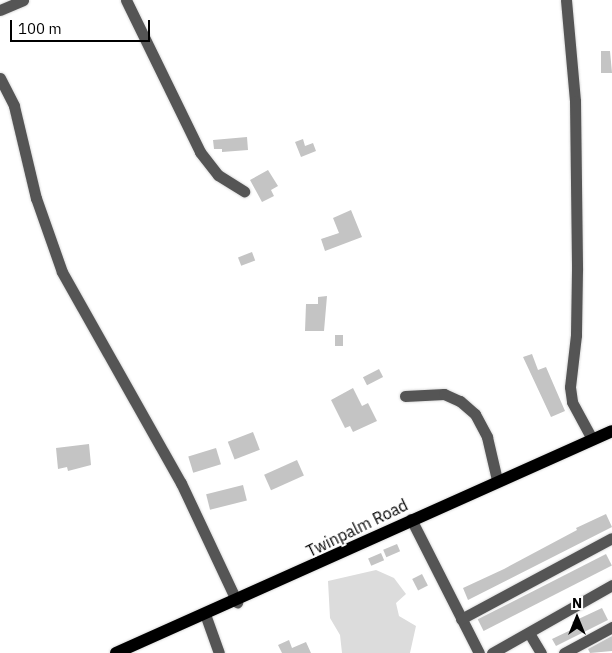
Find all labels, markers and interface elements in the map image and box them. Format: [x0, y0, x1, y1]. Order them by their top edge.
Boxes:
scale bar [12, 10, 152, 42]
text: 100 m [18, 19, 62, 38]
street label: Twinpalm Road [303, 495, 411, 561]
north arrow [552, 593, 602, 643]
text: N [572, 594, 582, 612]

